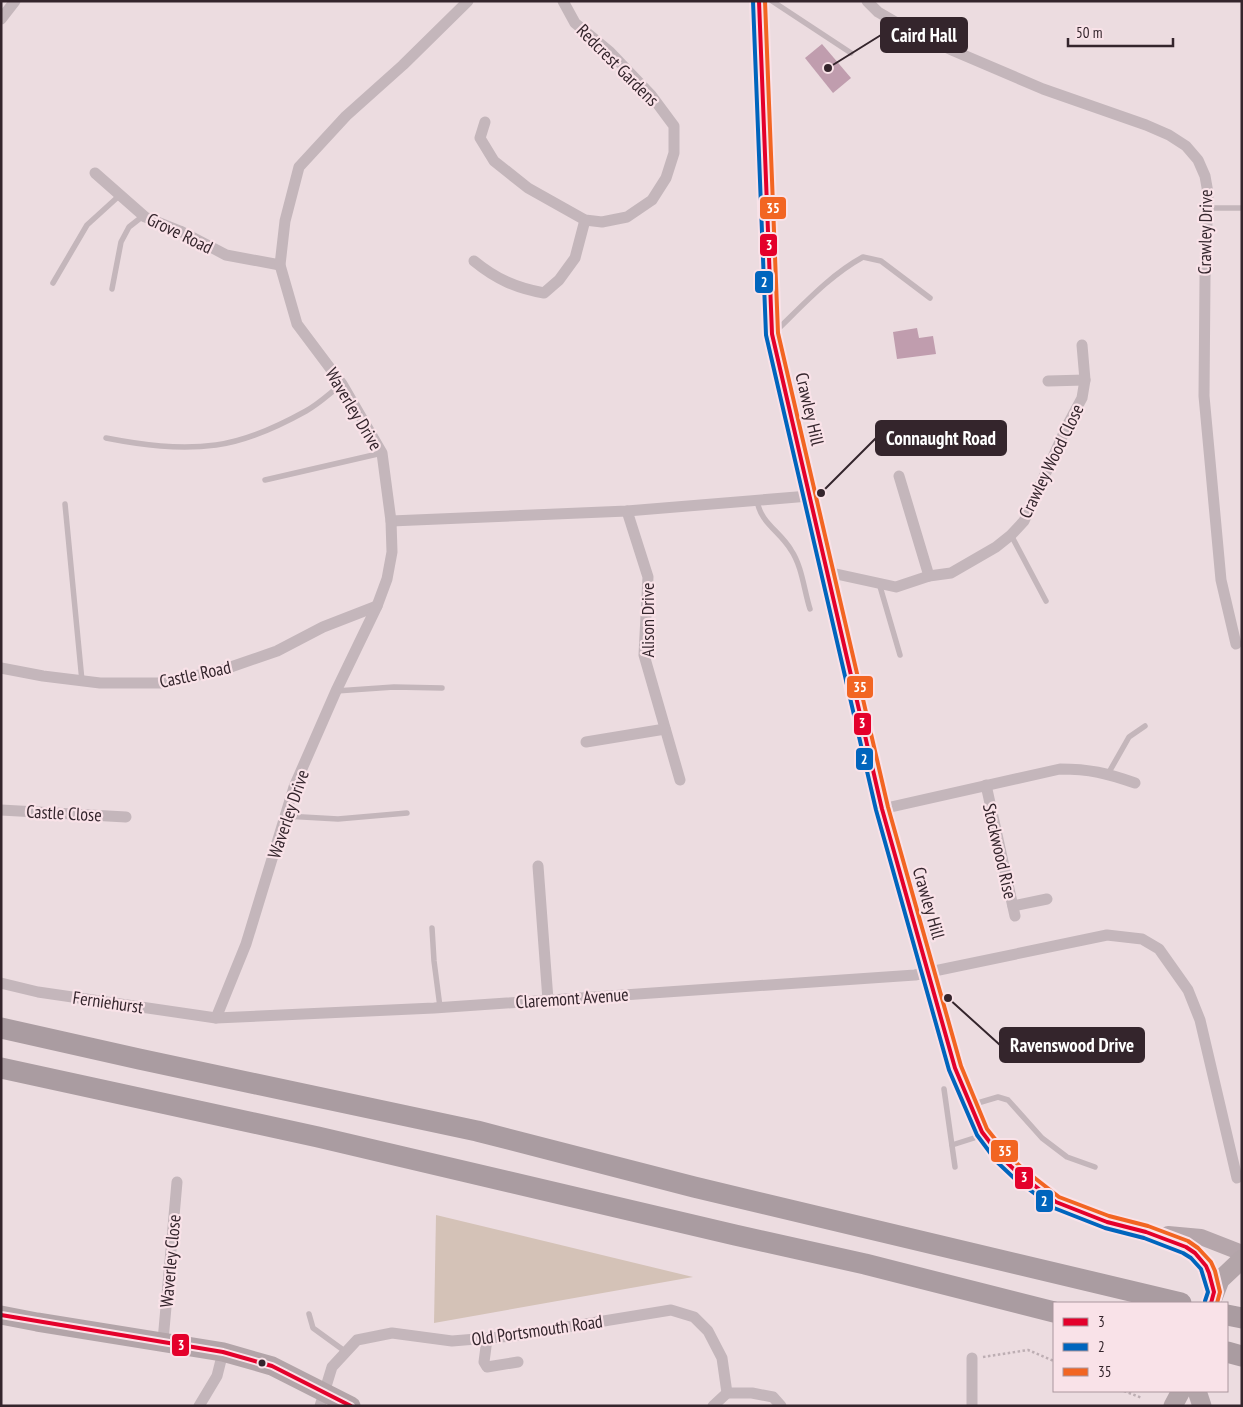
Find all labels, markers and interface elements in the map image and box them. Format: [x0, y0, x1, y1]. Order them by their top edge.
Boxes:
scale bar [1068, 15, 1173, 47]
callout: Caird Hall [881, 18, 967, 52]
street label: Redcrest Gardens [572, 19, 664, 111]
text: Caird Hall [891, 23, 957, 47]
text: 50 m [1076, 23, 1102, 42]
street label: Crawley Drive [1193, 189, 1217, 275]
line badge: 35 [759, 196, 787, 220]
text: 35 [766, 199, 780, 217]
street label: Grove Road [143, 207, 217, 259]
line badge: 3 [759, 233, 778, 257]
text: 3 [766, 236, 772, 254]
line badge: 2 [754, 270, 774, 294]
text: 2 [761, 273, 767, 291]
street label: Waverley Drive [320, 364, 388, 454]
street label: Crawley Hill [790, 370, 830, 448]
street label: Crawley Wood Close [1013, 400, 1089, 522]
callout: Connaught Road [876, 421, 1006, 455]
text: Connaught Road [886, 426, 996, 450]
street label: Alison Drive [636, 583, 659, 657]
street label: Castle Road [157, 655, 233, 693]
line badge: 35 [846, 675, 874, 699]
text: 35 [853, 678, 867, 696]
line badge: 3 [853, 712, 872, 736]
text: 3 [859, 714, 865, 732]
line badge: 2 [855, 747, 874, 771]
text: 2 [861, 750, 867, 768]
street label: Waverley Drive [262, 767, 314, 861]
street label: Castle Close [26, 800, 102, 826]
street label: Stockwood Rise [978, 801, 1022, 901]
street label: Crawley Hill [908, 864, 950, 943]
street label: Claremont Avenue [515, 983, 629, 1013]
street label: Ferniehurst [71, 986, 145, 1018]
callout: Ravenswood Drive [1000, 1028, 1144, 1062]
text: Ravenswood Drive [1010, 1033, 1134, 1057]
line badge: 35 [990, 1139, 1019, 1163]
text: 35 [998, 1142, 1012, 1160]
line badge: 3 [1014, 1166, 1034, 1190]
text: 3 [1021, 1168, 1027, 1186]
line badge: 2 [1035, 1189, 1054, 1213]
text: 2 [1041, 1192, 1047, 1210]
street label: Waverley Close [154, 1214, 186, 1308]
legend [1053, 1302, 1228, 1392]
street label: Old Portsmouth Road [470, 1309, 604, 1351]
text: 3 [1098, 1312, 1105, 1331]
line badge: 3 [171, 1333, 190, 1357]
text: 3 [178, 1336, 184, 1354]
text: 2 [1098, 1337, 1105, 1356]
unlabelled marker [257, 1358, 267, 1368]
text: 35 [1098, 1362, 1112, 1381]

